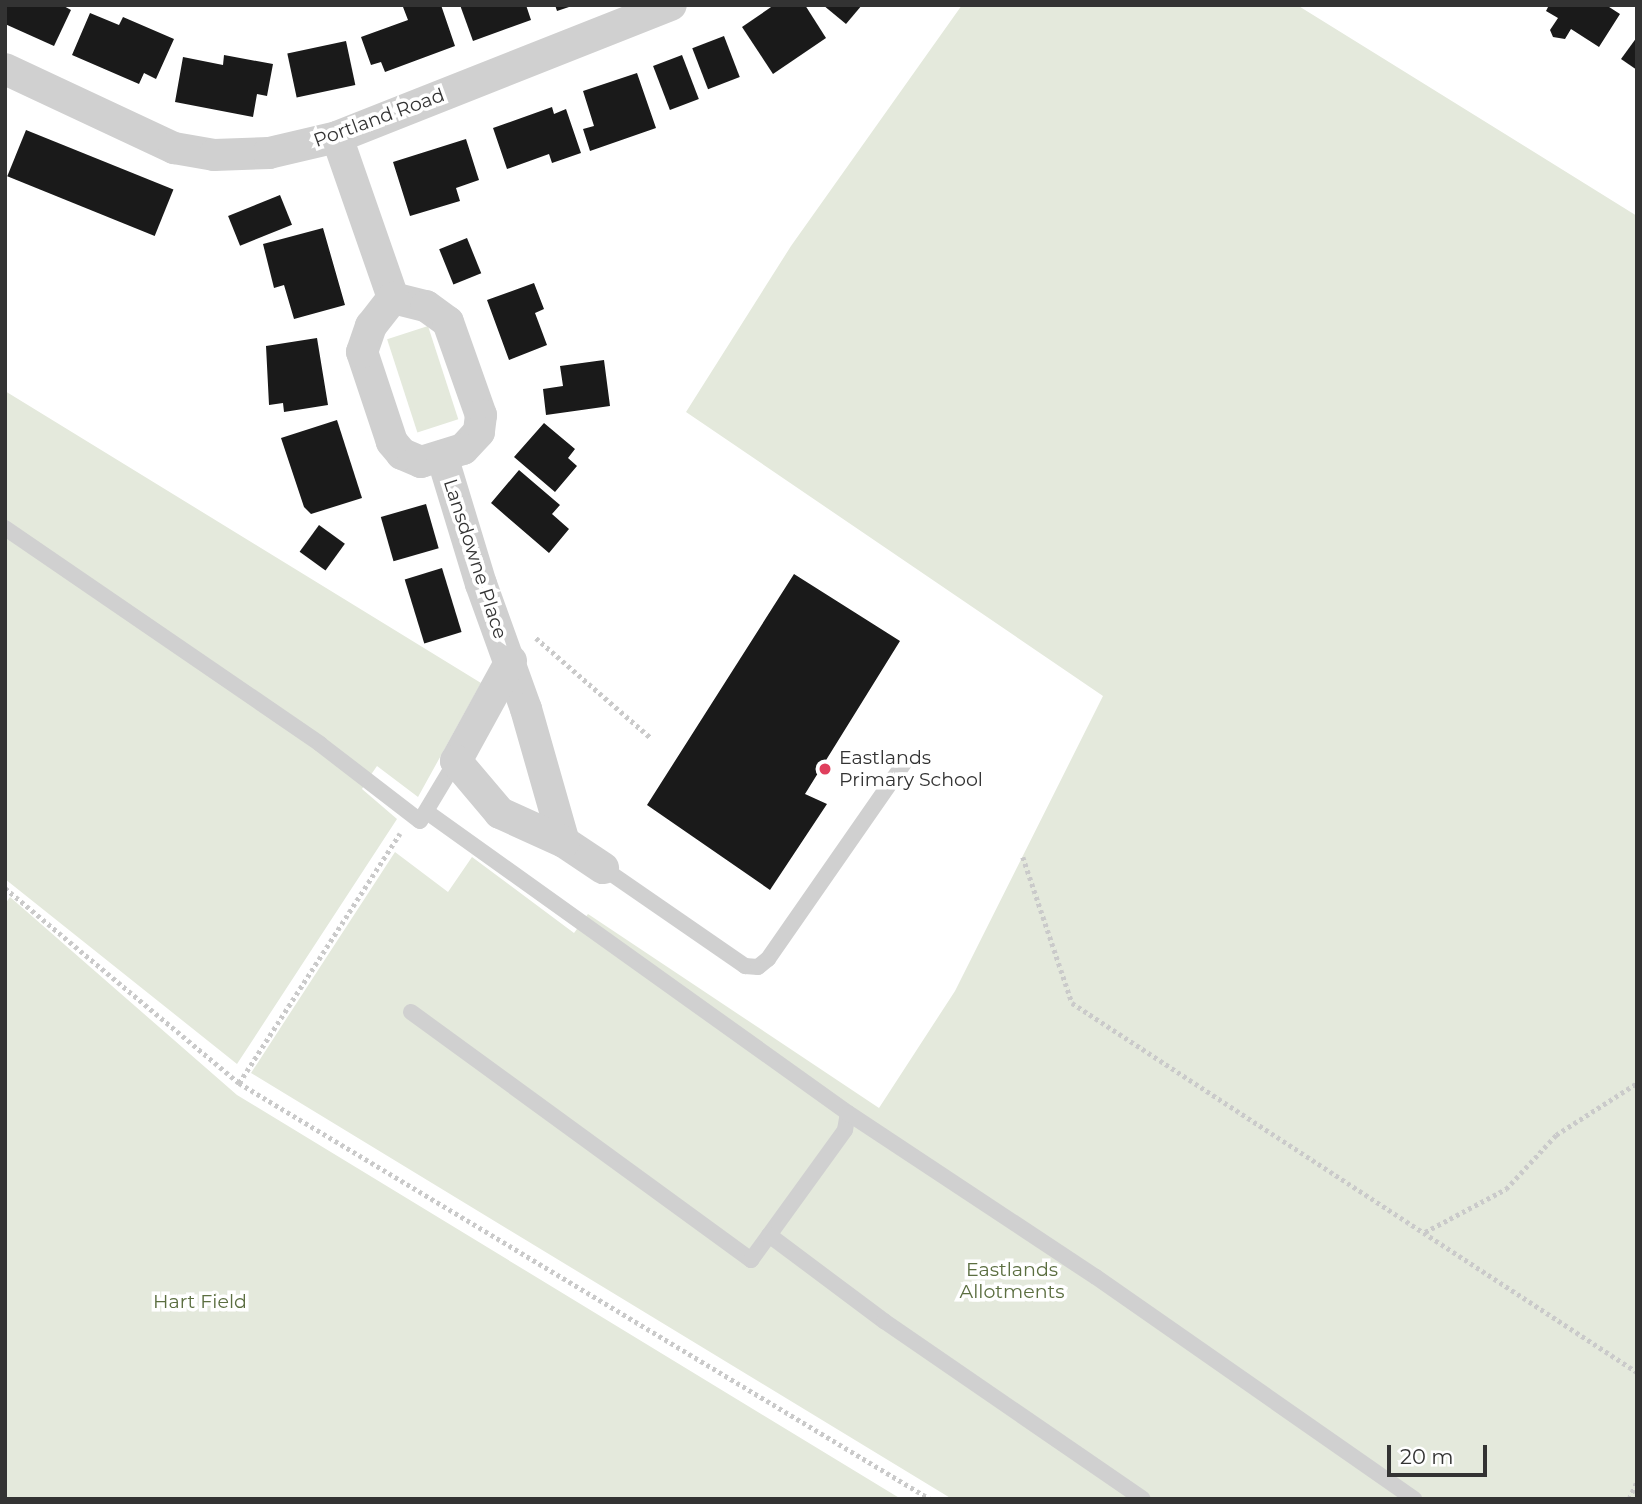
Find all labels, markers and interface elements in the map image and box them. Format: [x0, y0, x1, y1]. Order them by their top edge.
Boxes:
street label: Portland Road [310, 84, 448, 152]
street label: Lansdowne Place [438, 476, 512, 642]
place label: Eastlands Primary School [839, 747, 983, 791]
marker: Eastlands Primary School [817, 761, 833, 777]
park label: Eastlands Allotments [960, 1259, 1064, 1303]
park label: Hart Field [153, 1291, 247, 1313]
scale bar [1390, 1430, 1490, 1474]
text: 20 m [1400, 1444, 1454, 1469]

